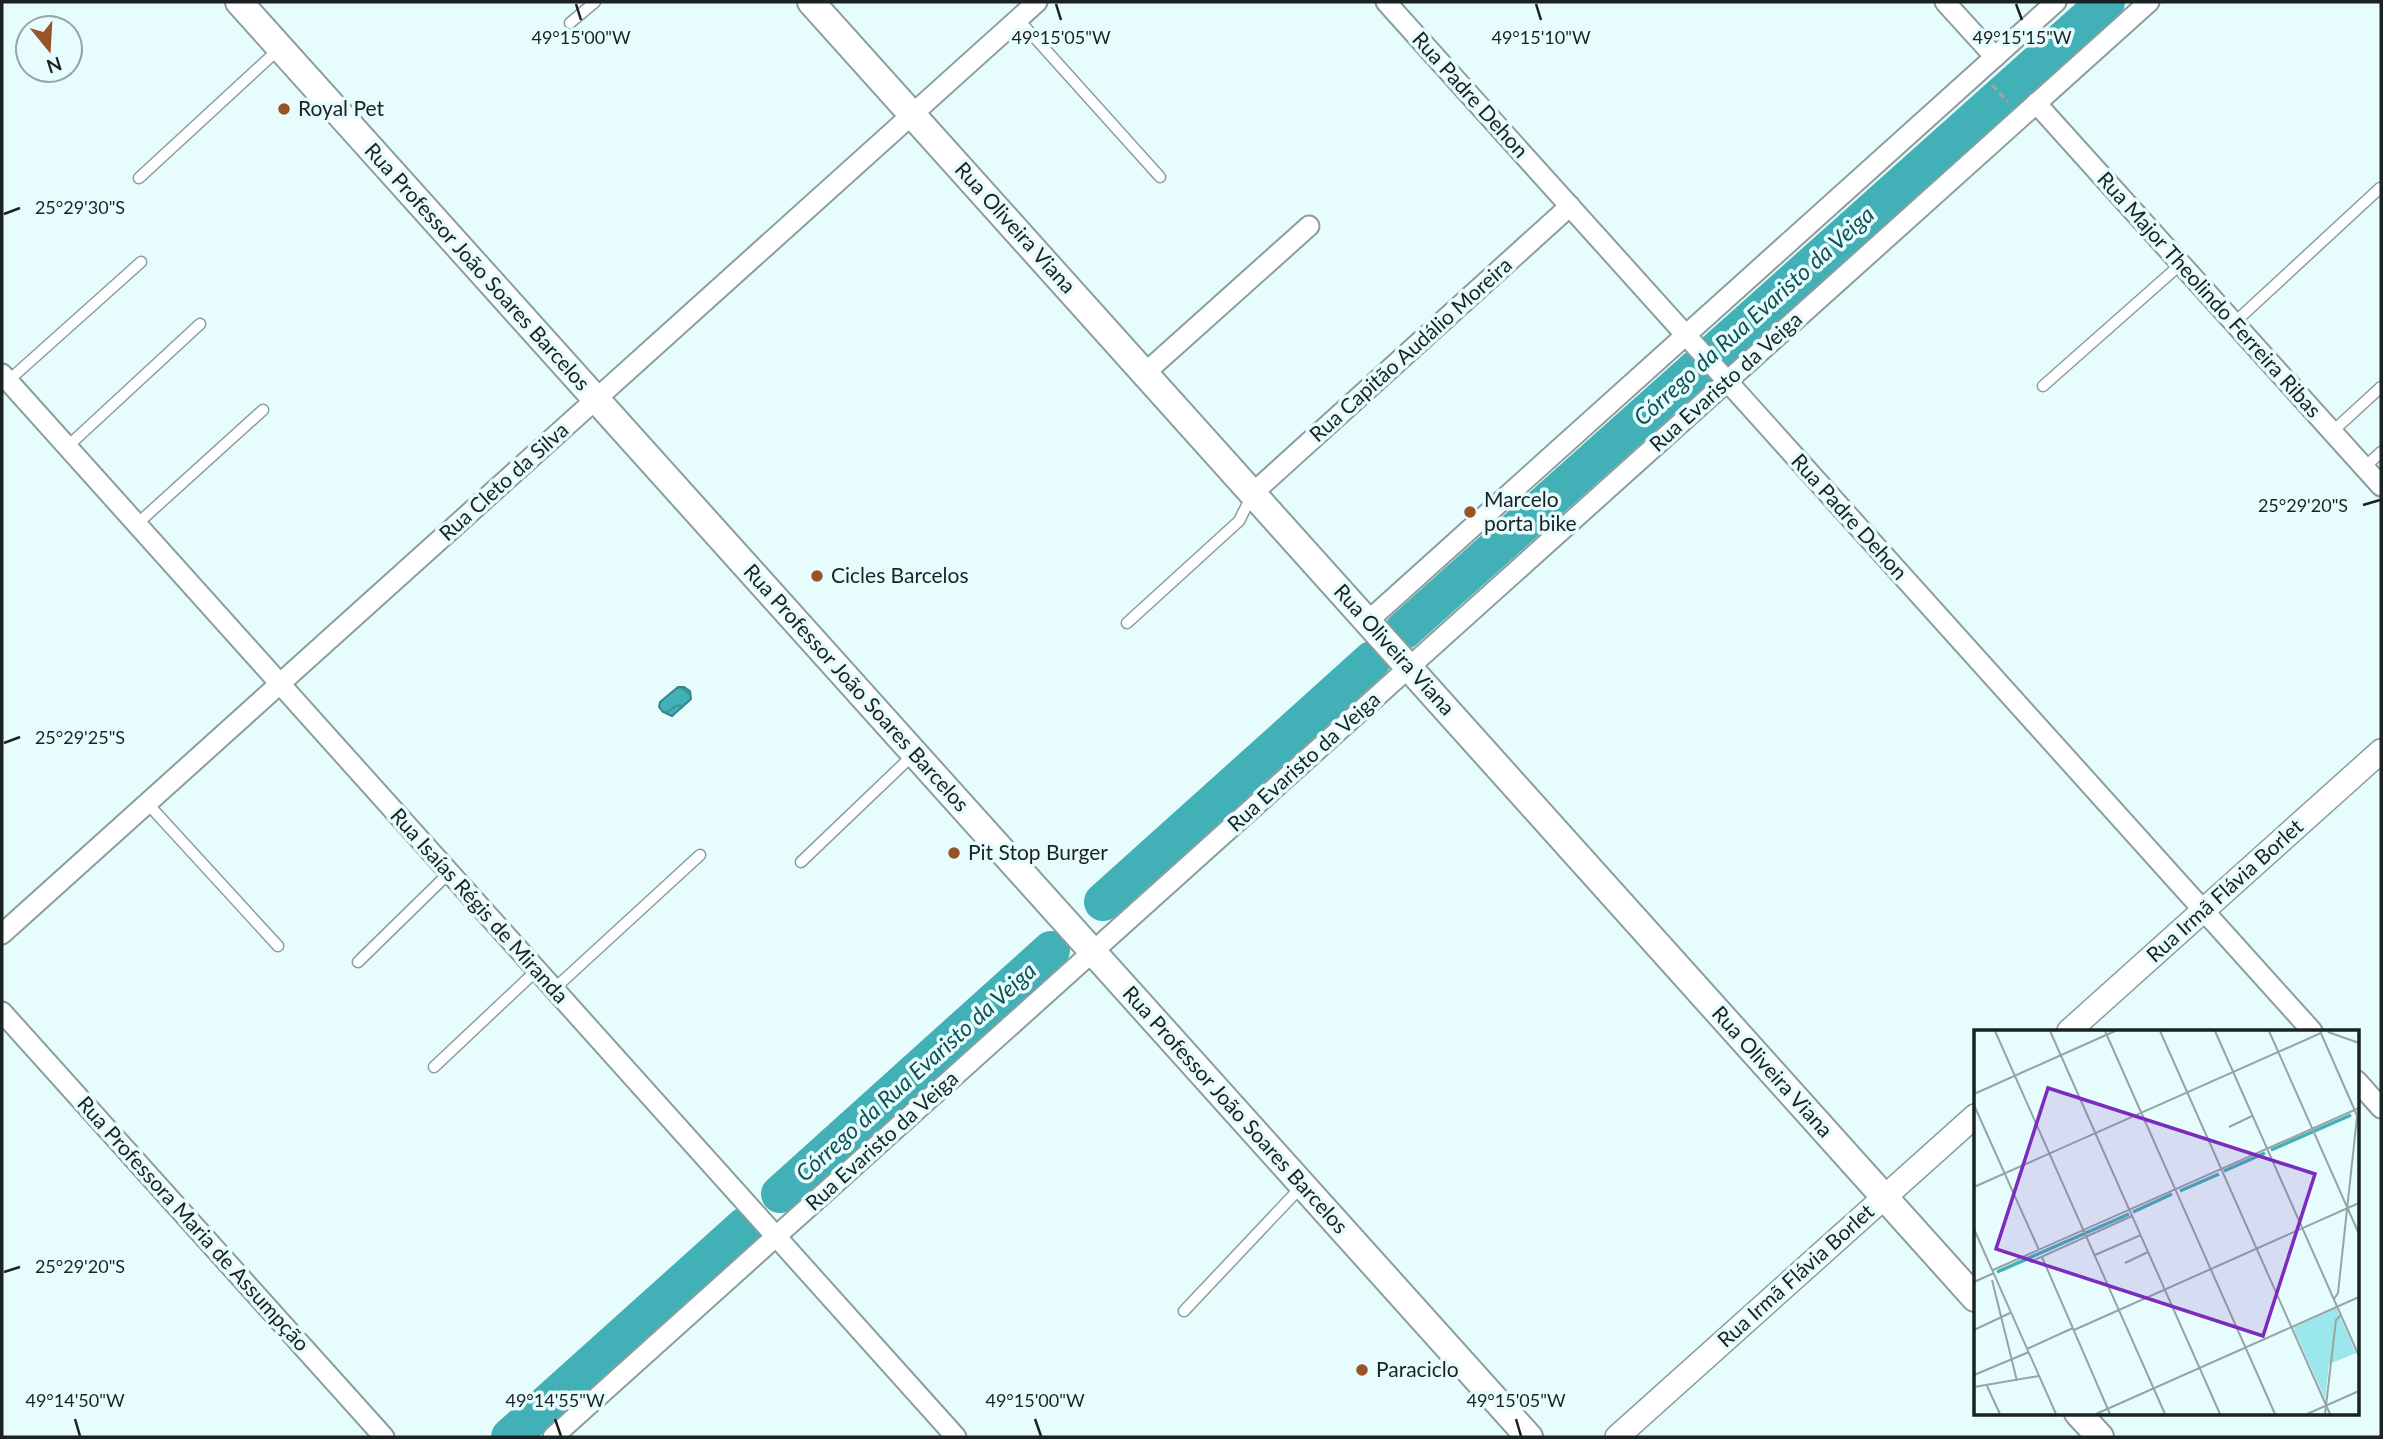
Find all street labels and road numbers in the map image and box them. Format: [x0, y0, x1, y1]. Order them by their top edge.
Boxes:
street label: Rua Padre Dehon [1408, 26, 1534, 162]
street label: Rua Professor João Soares Barcelos [360, 137, 596, 395]
street label: Rua Oliveira Viana [951, 156, 1082, 298]
street label: Rua Major Theolindo Ferreira Ribas [2093, 166, 2327, 422]
street label: Rua Capitão Audálio Moreira [1304, 251, 1516, 446]
street label: Rua Evaristo da Veiga [1644, 307, 1808, 457]
street label: Rua Cleto da Silva [433, 416, 573, 545]
street label: Rua Padre Dehon [1787, 448, 1913, 584]
street label: Rua Professor João Soares Barcelos [739, 558, 975, 816]
street label: Rua Oliveira Viana [1330, 578, 1461, 720]
street label: Rua Evaristo da Veiga [1222, 686, 1384, 836]
street label: Rua Isaías Régis de Miranda [386, 802, 574, 1008]
street label: Rua Irmã Flávia Borlet [2141, 813, 2308, 967]
street label: Rua Professor João Soares Barcelos [1118, 980, 1354, 1238]
street label: Rua Oliveira Viana [1708, 1000, 1839, 1142]
street label: Rua Evaristo da Veiga [800, 1066, 964, 1216]
street label: Rua Professora Maria de Assumpção [73, 1090, 315, 1356]
street label: Rua Irmã Flávia Borlet [1712, 1198, 1879, 1352]

